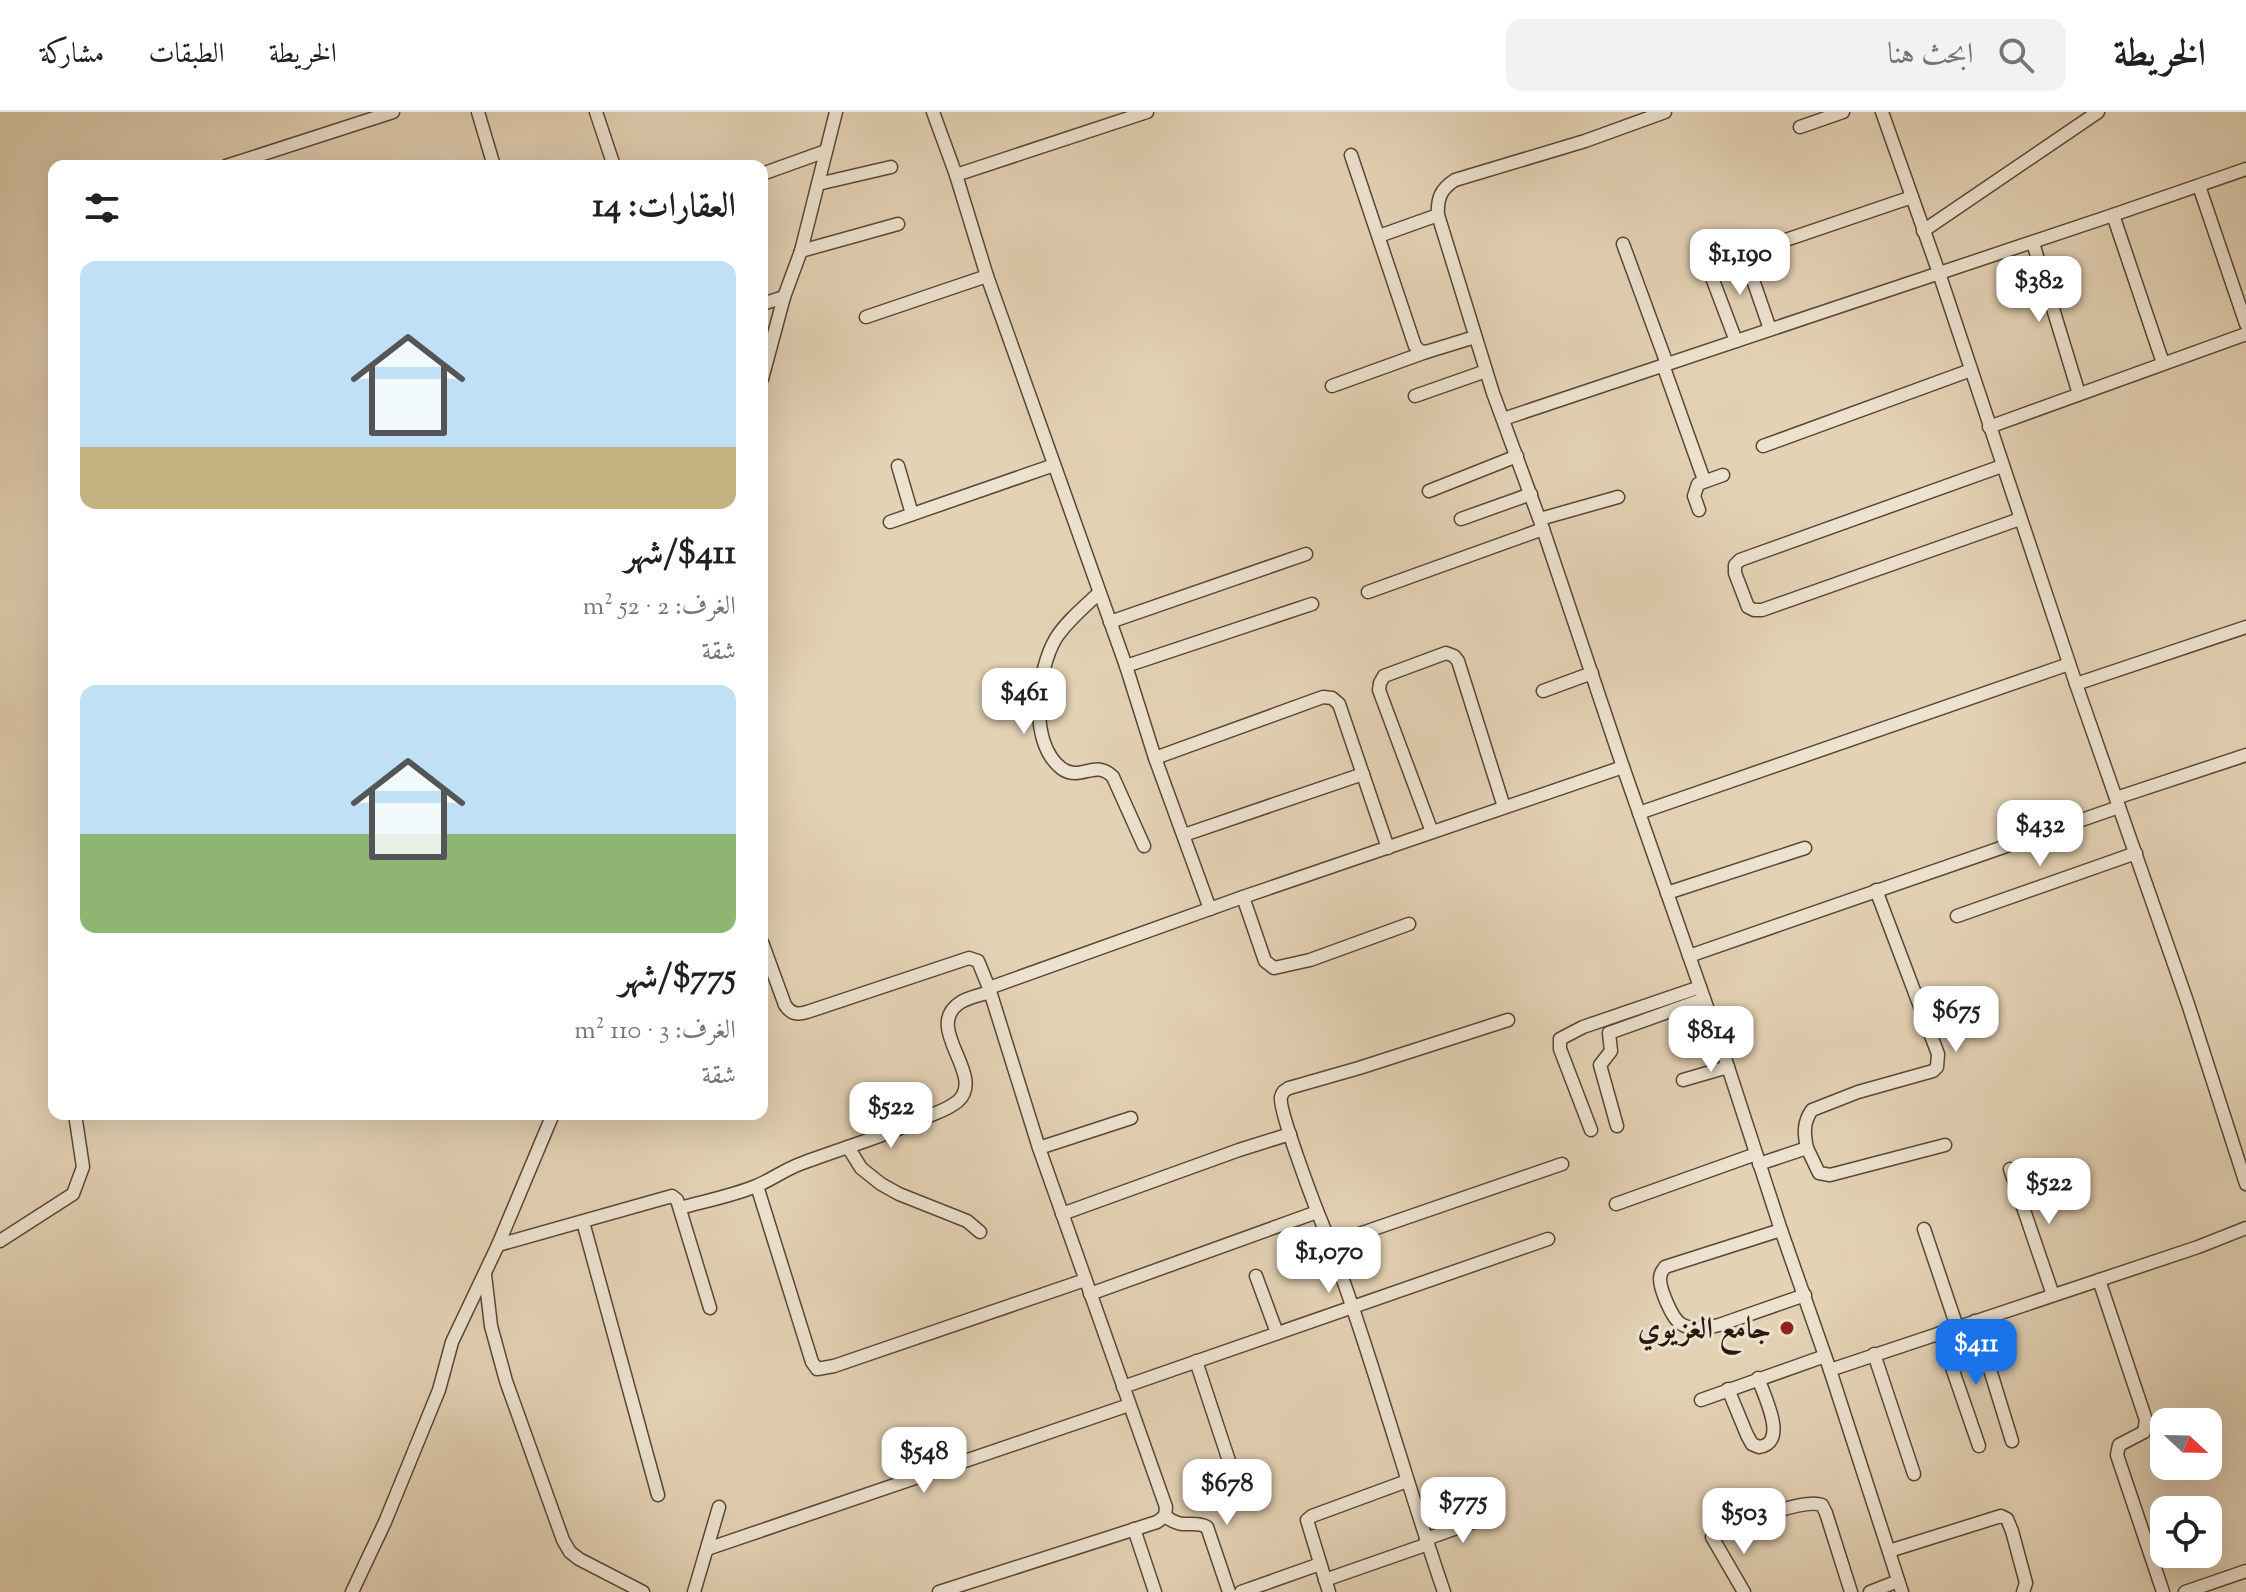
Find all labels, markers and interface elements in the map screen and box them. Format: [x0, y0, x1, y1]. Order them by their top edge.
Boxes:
search box [1506, 19, 2066, 91]
text: الخريطة [2114, 29, 2206, 83]
icon: search [1994, 33, 2038, 77]
text: ابحث هنا [1887, 34, 1974, 77]
text: مشاركة [40, 35, 104, 75]
text: الطبقات [148, 35, 225, 75]
text: الخريطة [269, 35, 337, 75]
text: العقارات: 14 [592, 183, 736, 232]
icon: filters [80, 186, 124, 230]
pin: $1,190 [1675, 229, 1805, 297]
text: $1,190 [1708, 236, 1772, 273]
pin: $382 [1992, 256, 2086, 324]
text: $382 [2014, 263, 2064, 300]
icon: home [336, 313, 480, 457]
text: $411/شهر [624, 530, 736, 579]
text: الغرف: 2 · 52 m² [583, 589, 736, 626]
text: شقة [702, 634, 736, 671]
pin: $461 [977, 668, 1071, 736]
text: $461 [1000, 675, 1048, 712]
icon: home [336, 737, 480, 881]
pin: $432 [1993, 800, 2087, 868]
text: $432 [2015, 807, 2065, 844]
text: $775/شهر [619, 954, 736, 1003]
pin: $675 [1909, 986, 2003, 1054]
text: $675 [1932, 993, 1980, 1030]
pin: $814 [1664, 1006, 1758, 1074]
text: الغرف: 3 · 110 m² [574, 1013, 736, 1050]
text: $814 [1687, 1013, 1735, 1050]
text: شقة [702, 1058, 736, 1095]
pin: $522 [844, 1082, 938, 1150]
text: $522 [867, 1089, 915, 1126]
pin: $522 [2002, 1158, 2096, 1226]
text: $522 [2025, 1165, 2073, 1202]
pin: $1,070 [1264, 1227, 1394, 1295]
text: $1,070 [1295, 1234, 1363, 1271]
place label: جامع الغزيوي [1637, 1309, 1771, 1355]
marker: جامع الغزيوي [1778, 1319, 1796, 1337]
pin: $411 [1929, 1319, 2023, 1387]
text: $411 [1954, 1326, 1998, 1363]
north arrow [2150, 1408, 2222, 1480]
map controls [2150, 1408, 2222, 1568]
pin: $548 [877, 1427, 971, 1495]
text: $548 [900, 1434, 948, 1471]
pin: $678 [1180, 1459, 1274, 1527]
text: $678 [1201, 1466, 1253, 1503]
pin: $775 [1416, 1477, 1510, 1545]
text: $775 [1439, 1484, 1487, 1521]
pin: $503 [1697, 1488, 1791, 1556]
text: $503 [1720, 1495, 1768, 1532]
button: locate [2150, 1496, 2222, 1568]

